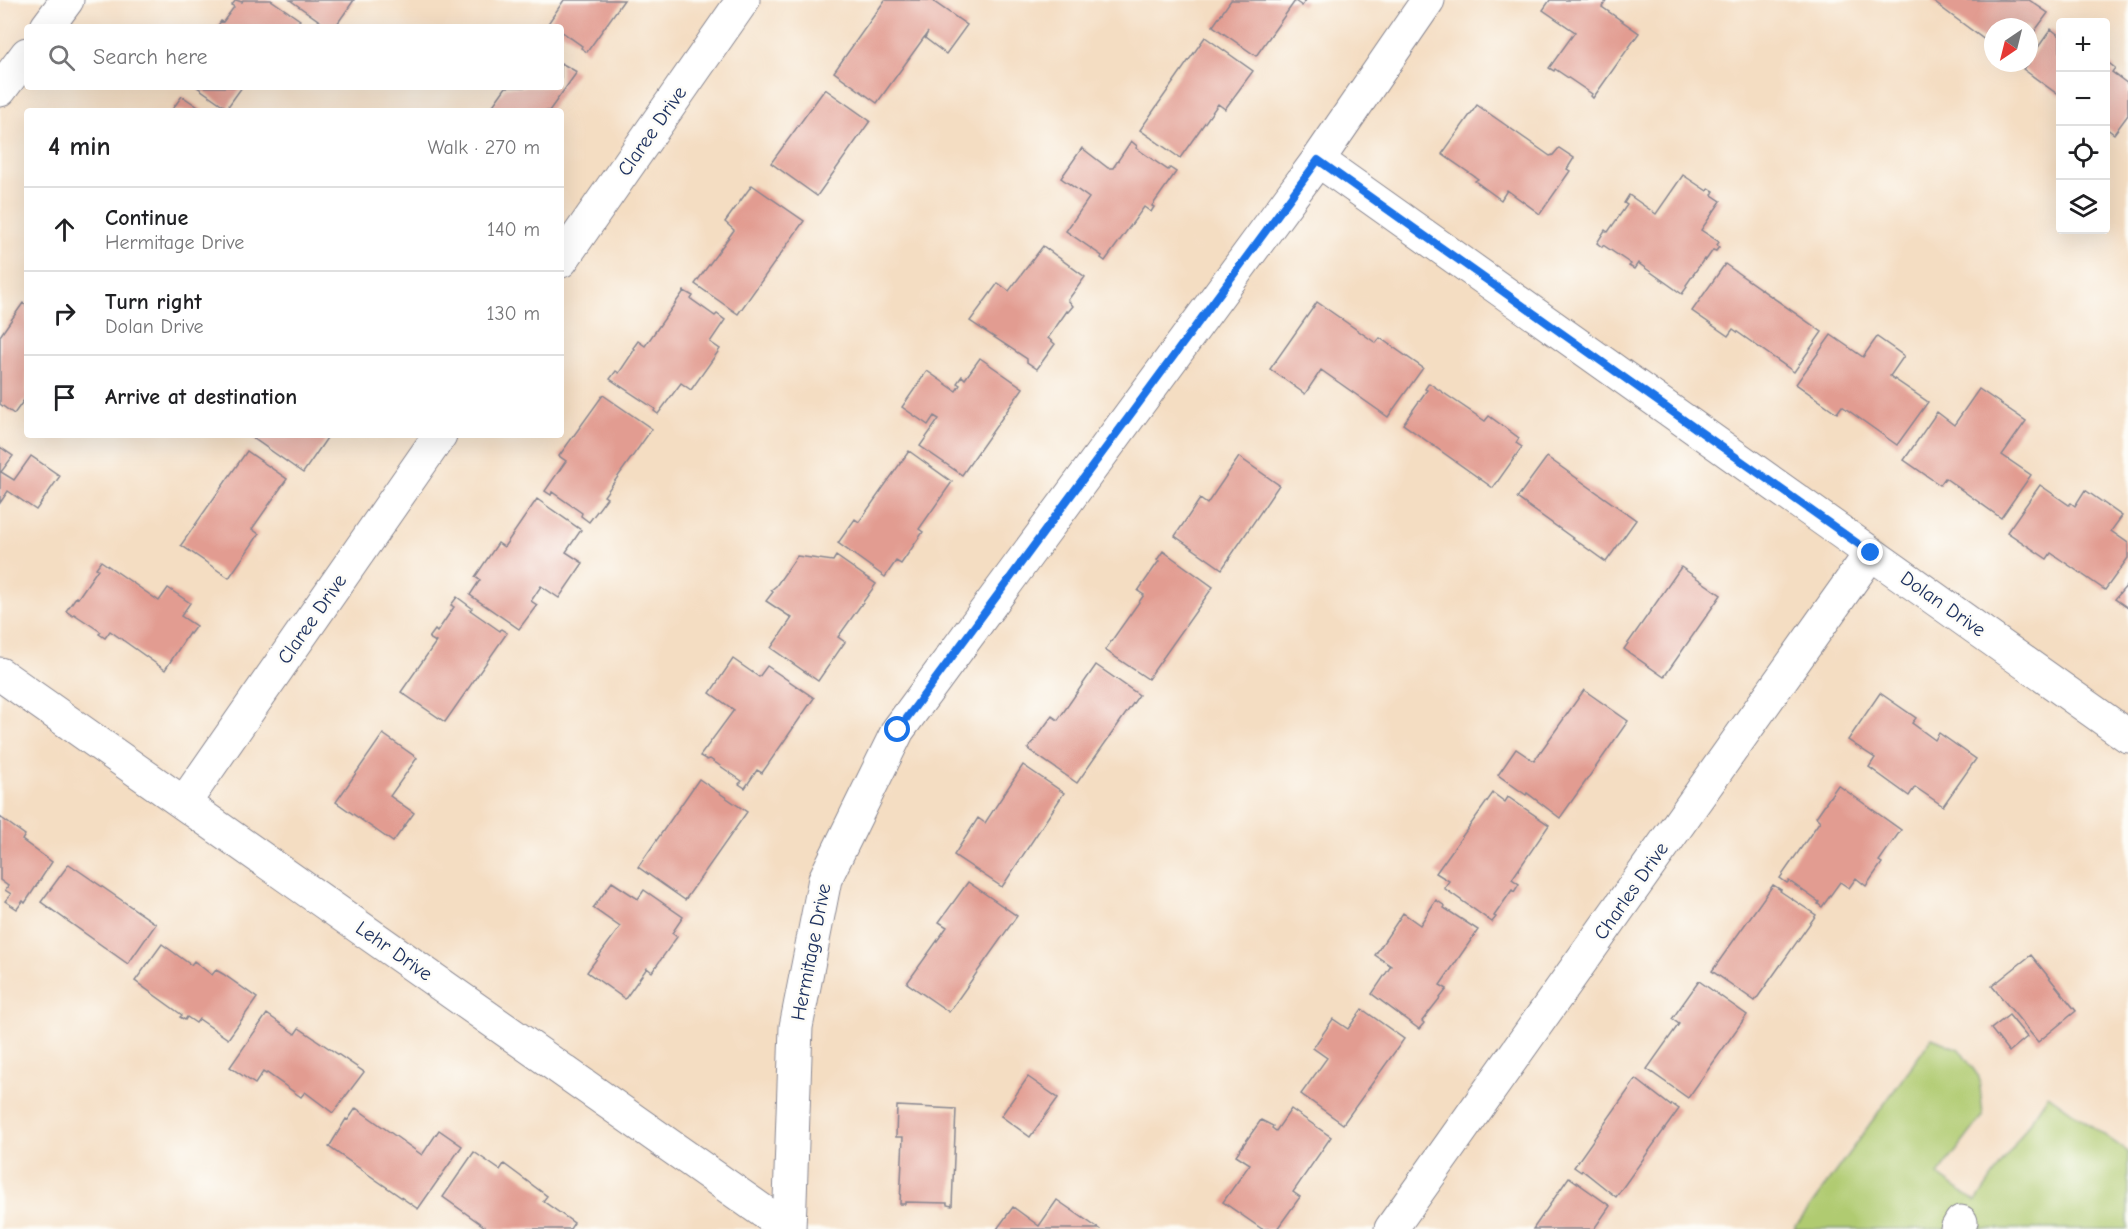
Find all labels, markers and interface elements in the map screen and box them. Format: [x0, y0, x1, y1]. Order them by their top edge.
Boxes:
north arrow [1984, 18, 2038, 72]
map controls [2056, 18, 2110, 234]
button: + [2056, 18, 2110, 72]
search box [24, 24, 564, 90]
icon: search [45, 41, 78, 74]
text: Search here [93, 44, 208, 70]
button: − [2056, 72, 2110, 126]
street label: Claree Drive [613, 82, 691, 180]
button: locate [2056, 126, 2110, 180]
text: 4 min [48, 132, 111, 162]
text: Walk · 270 m [427, 136, 540, 159]
button: layers [2056, 180, 2110, 234]
text: Continue [105, 205, 188, 231]
icon: ahead [48, 213, 81, 246]
text: 140 m [487, 218, 540, 241]
text: Hermitage Drive [105, 231, 244, 254]
text: Turn right [105, 289, 202, 315]
icon: right [48, 297, 81, 330]
text: 130 m [487, 302, 540, 325]
text: Dolan Drive [105, 315, 204, 338]
icon: arrive [48, 381, 81, 414]
text: Arrive at destination [105, 384, 297, 410]
route end [1857, 539, 1883, 565]
street label: Dolan Drive [1896, 566, 1990, 642]
street label: Claree Drive [273, 570, 351, 668]
route start [884, 716, 910, 742]
street label: Charles Drive [1589, 838, 1673, 944]
street label: Hermitage Drive [786, 881, 836, 1023]
street label: Lehr Drive [351, 916, 437, 986]

